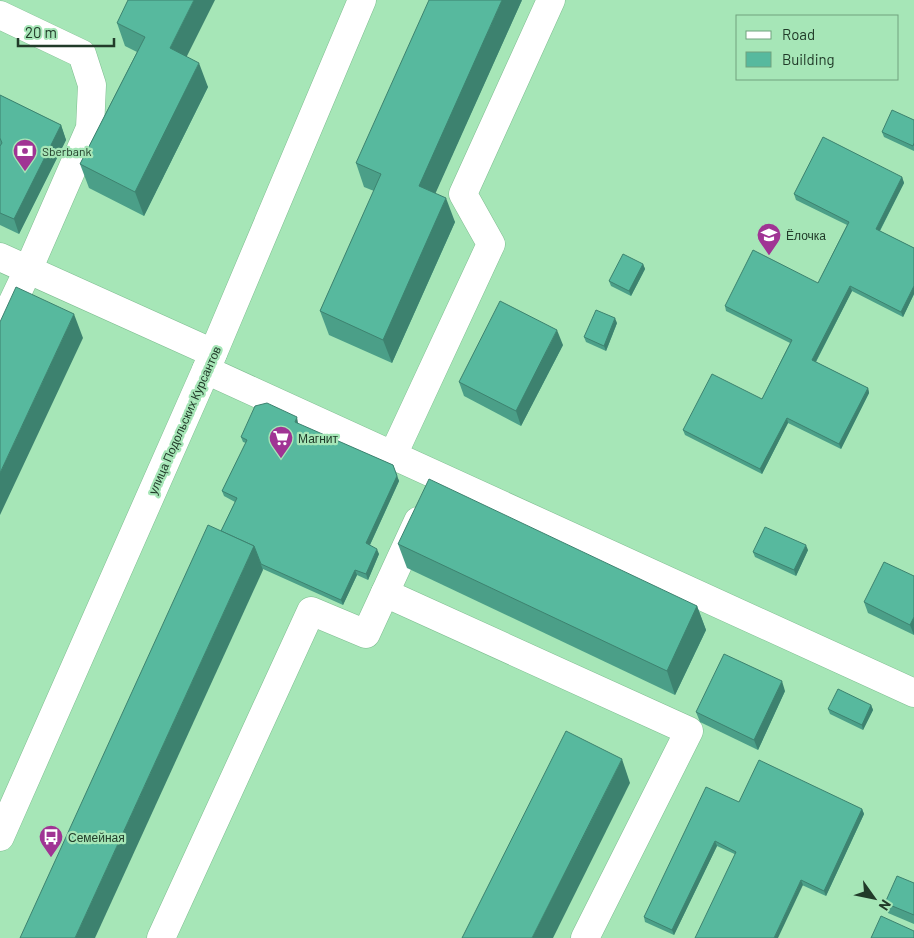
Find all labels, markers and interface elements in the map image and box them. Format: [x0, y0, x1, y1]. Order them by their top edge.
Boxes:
scale bar [18, 15, 114, 47]
legend [736, 15, 899, 80]
text: 20 m [25, 23, 57, 41]
text: Road [782, 25, 815, 43]
text: Building [782, 50, 835, 68]
bank icon: Sberbank [12, 138, 38, 172]
place label: Sberbank [42, 144, 91, 158]
school or university icon: Ёлочка [756, 222, 782, 256]
place label: Ёлочка [786, 228, 826, 242]
street label: улица Подольских Курсантов [145, 344, 224, 497]
supermarket icon: Магнит [268, 425, 294, 459]
place label: Магнит [298, 431, 339, 445]
bus stop icon: Семейная [38, 824, 64, 858]
place label: Семейная [68, 830, 125, 844]
north arrow [849, 873, 899, 923]
text: N [876, 897, 895, 914]

